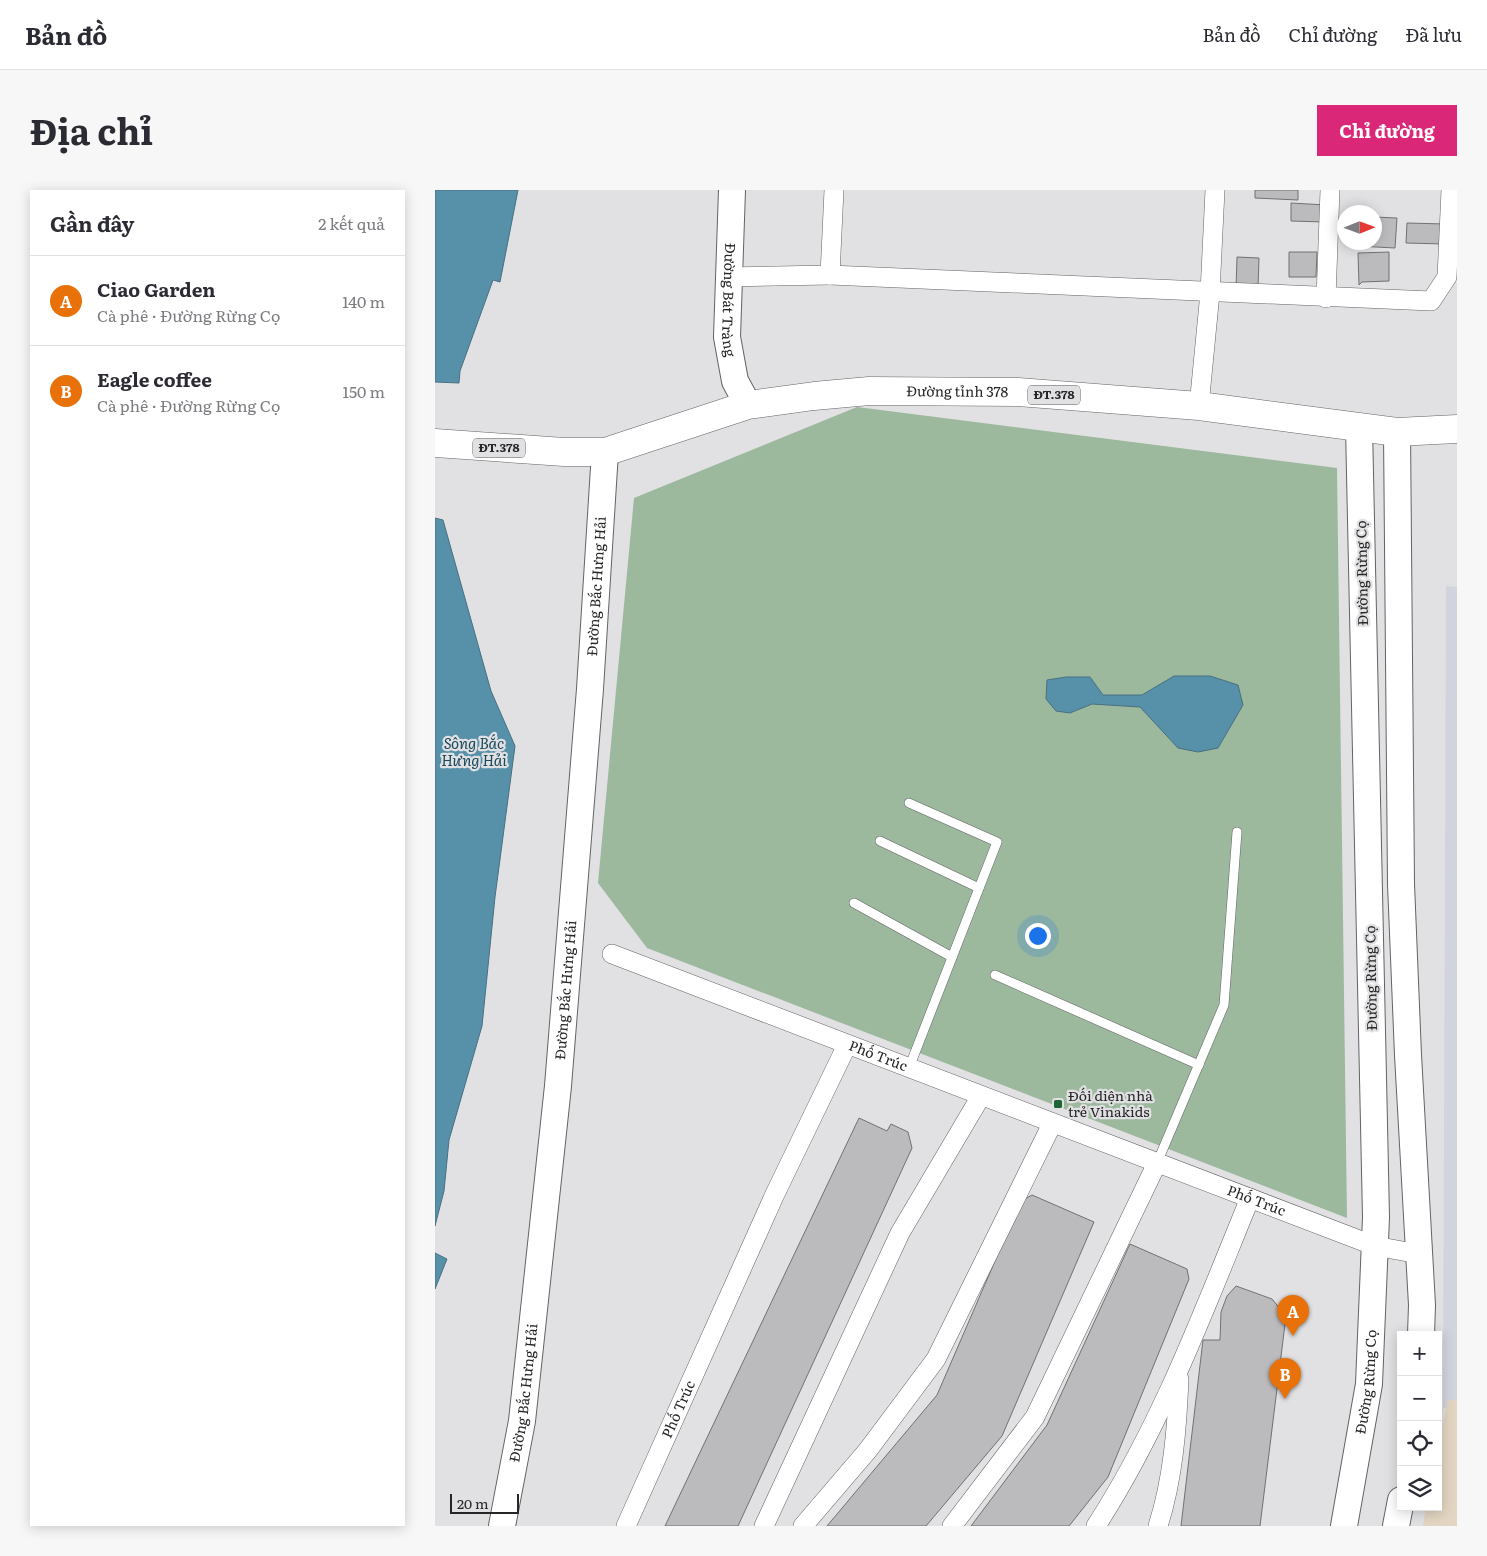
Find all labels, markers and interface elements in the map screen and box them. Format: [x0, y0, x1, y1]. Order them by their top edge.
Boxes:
text: Bản đồ [25, 17, 107, 52]
text: Bản đồ [1202, 21, 1260, 48]
text: Chỉ đường [1288, 21, 1377, 48]
text: Đã lưu [1405, 21, 1462, 48]
text: Địa chỉ [30, 104, 153, 156]
button: Chỉ đường [1317, 105, 1457, 156]
north arrow [1337, 205, 1382, 250]
text: Gần đây [50, 207, 134, 238]
text: 2 kết quả [318, 211, 385, 235]
street label: Đường Bát Tràng [718, 243, 741, 359]
text: Ciao Garden [97, 275, 216, 303]
text: A [60, 289, 72, 313]
text: 140 m [342, 289, 385, 313]
text: Cà phê · Đường Rừng Cọ [97, 303, 280, 327]
text: Eagle coffee [97, 365, 212, 393]
text: B [60, 379, 72, 403]
text: 150 m [342, 379, 385, 403]
street label: Đường tỉnh 378 [906, 380, 1009, 401]
road number: ĐT.378 [1028, 386, 1080, 404]
text: Cà phê · Đường Rừng Cọ [97, 393, 280, 417]
road number: ĐT.378 [473, 438, 525, 458]
street label: Đường Bắc Hưng Hải [581, 516, 610, 657]
street label: Đường Rừng Cọ [1350, 520, 1372, 626]
water label: Sông Bắc Hưng Hải [441, 731, 507, 771]
street label: Đường Bắc Hưng Hải [549, 919, 580, 1061]
your location [1025, 923, 1051, 949]
street label: Đường Rừng Cọ [1359, 925, 1381, 1031]
street label: Phố Trúc [846, 1035, 911, 1075]
place label: Đối diện nhà trẻ Vinakids [1068, 1085, 1153, 1121]
marker: Đối diện nhà trẻ Vinakids [1052, 1098, 1064, 1110]
street label: Phố Trúc [1225, 1179, 1289, 1220]
pin: A [1277, 1295, 1309, 1336]
street label: Đường Bắc Hưng Hải [503, 1322, 541, 1464]
street label: Đường Rừng Cọ [1349, 1329, 1380, 1436]
map controls [1397, 1331, 1442, 1511]
button: + [1397, 1331, 1442, 1376]
pin: B [1269, 1358, 1301, 1399]
button: − [1397, 1376, 1442, 1421]
street label: Phố Trúc [656, 1377, 699, 1441]
button: locate [1397, 1421, 1442, 1466]
button: layers [1397, 1466, 1442, 1511]
scale bar [450, 1491, 519, 1514]
text: 20 m [457, 1493, 489, 1513]

